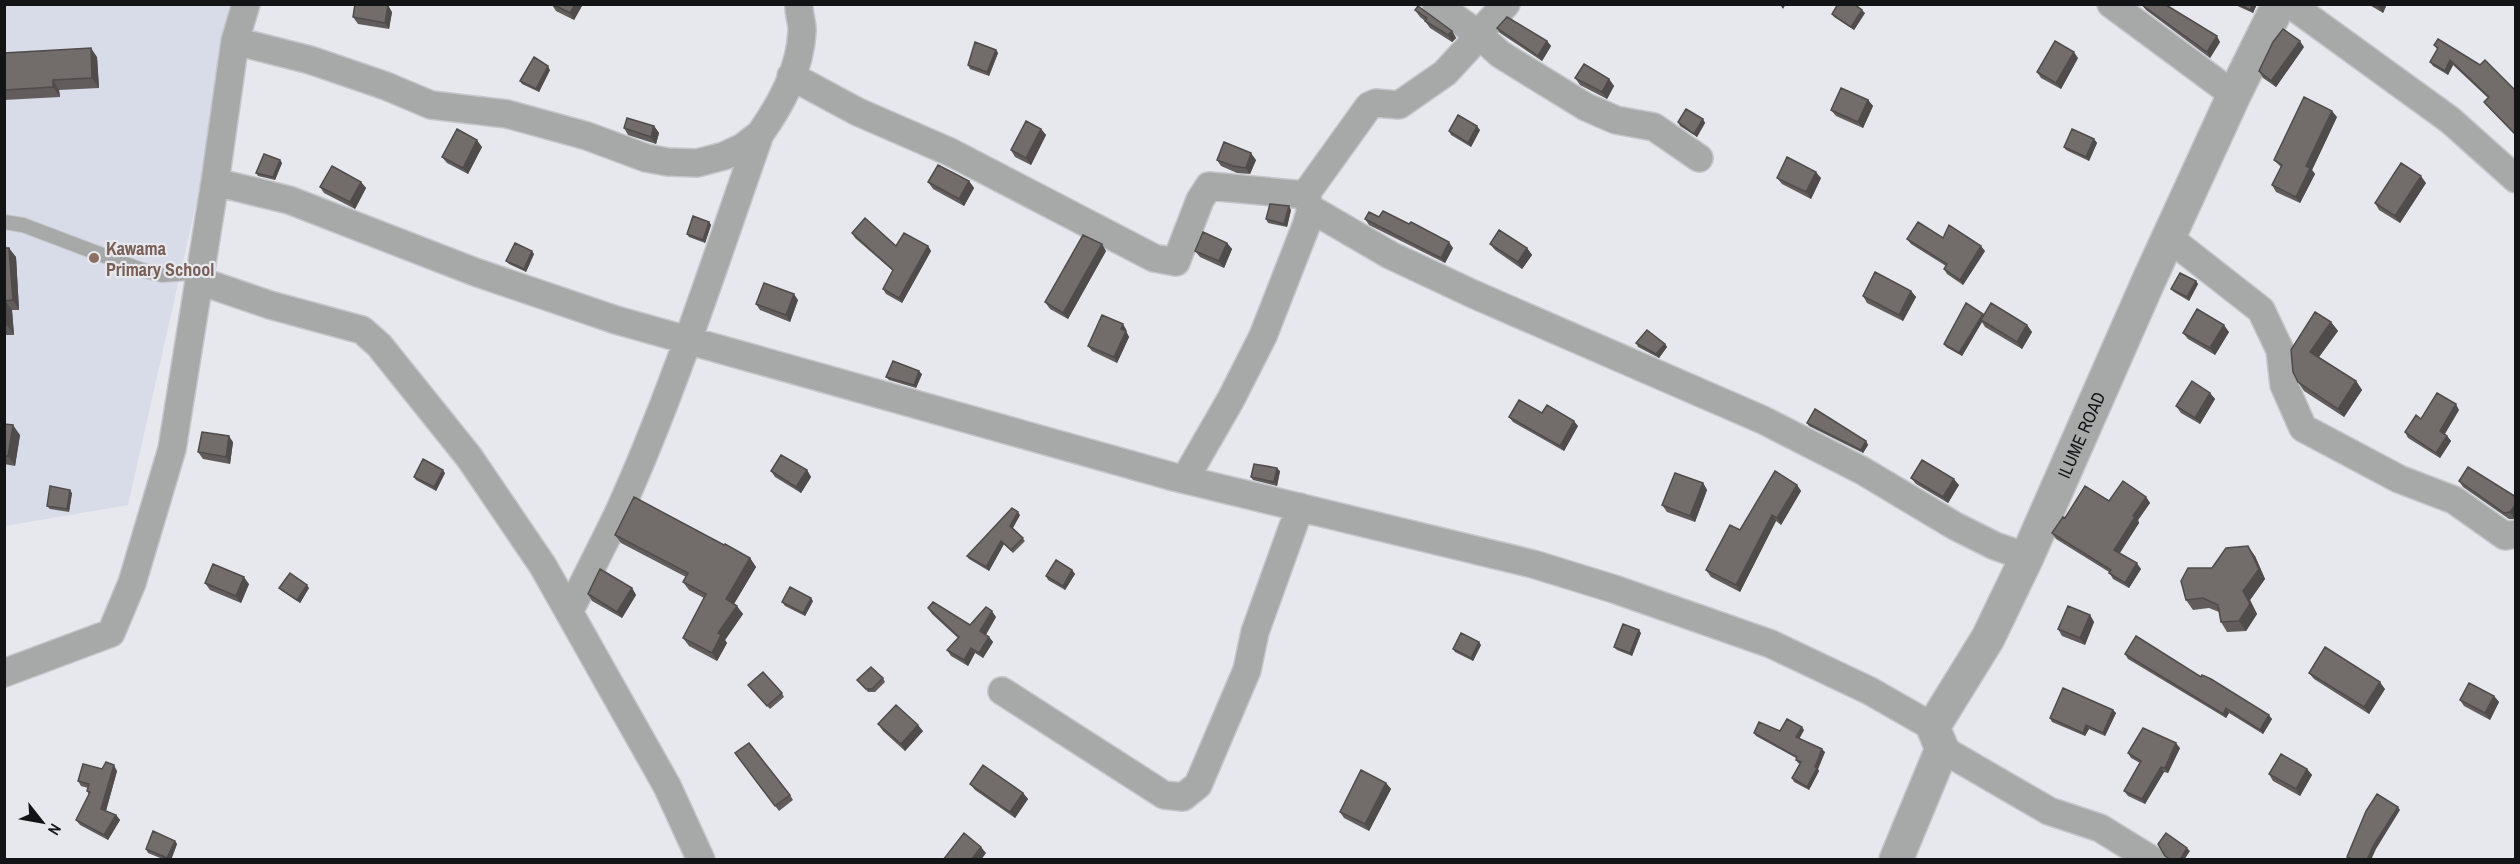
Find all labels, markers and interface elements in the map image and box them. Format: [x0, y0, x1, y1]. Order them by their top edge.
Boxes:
place label: Kawama Primary School [106, 236, 214, 282]
marker: Kawama Primary School [87, 251, 101, 265]
street label: ILUME ROAD [2051, 388, 2111, 482]
north arrow [12, 792, 72, 852]
text: N [43, 820, 67, 839]

